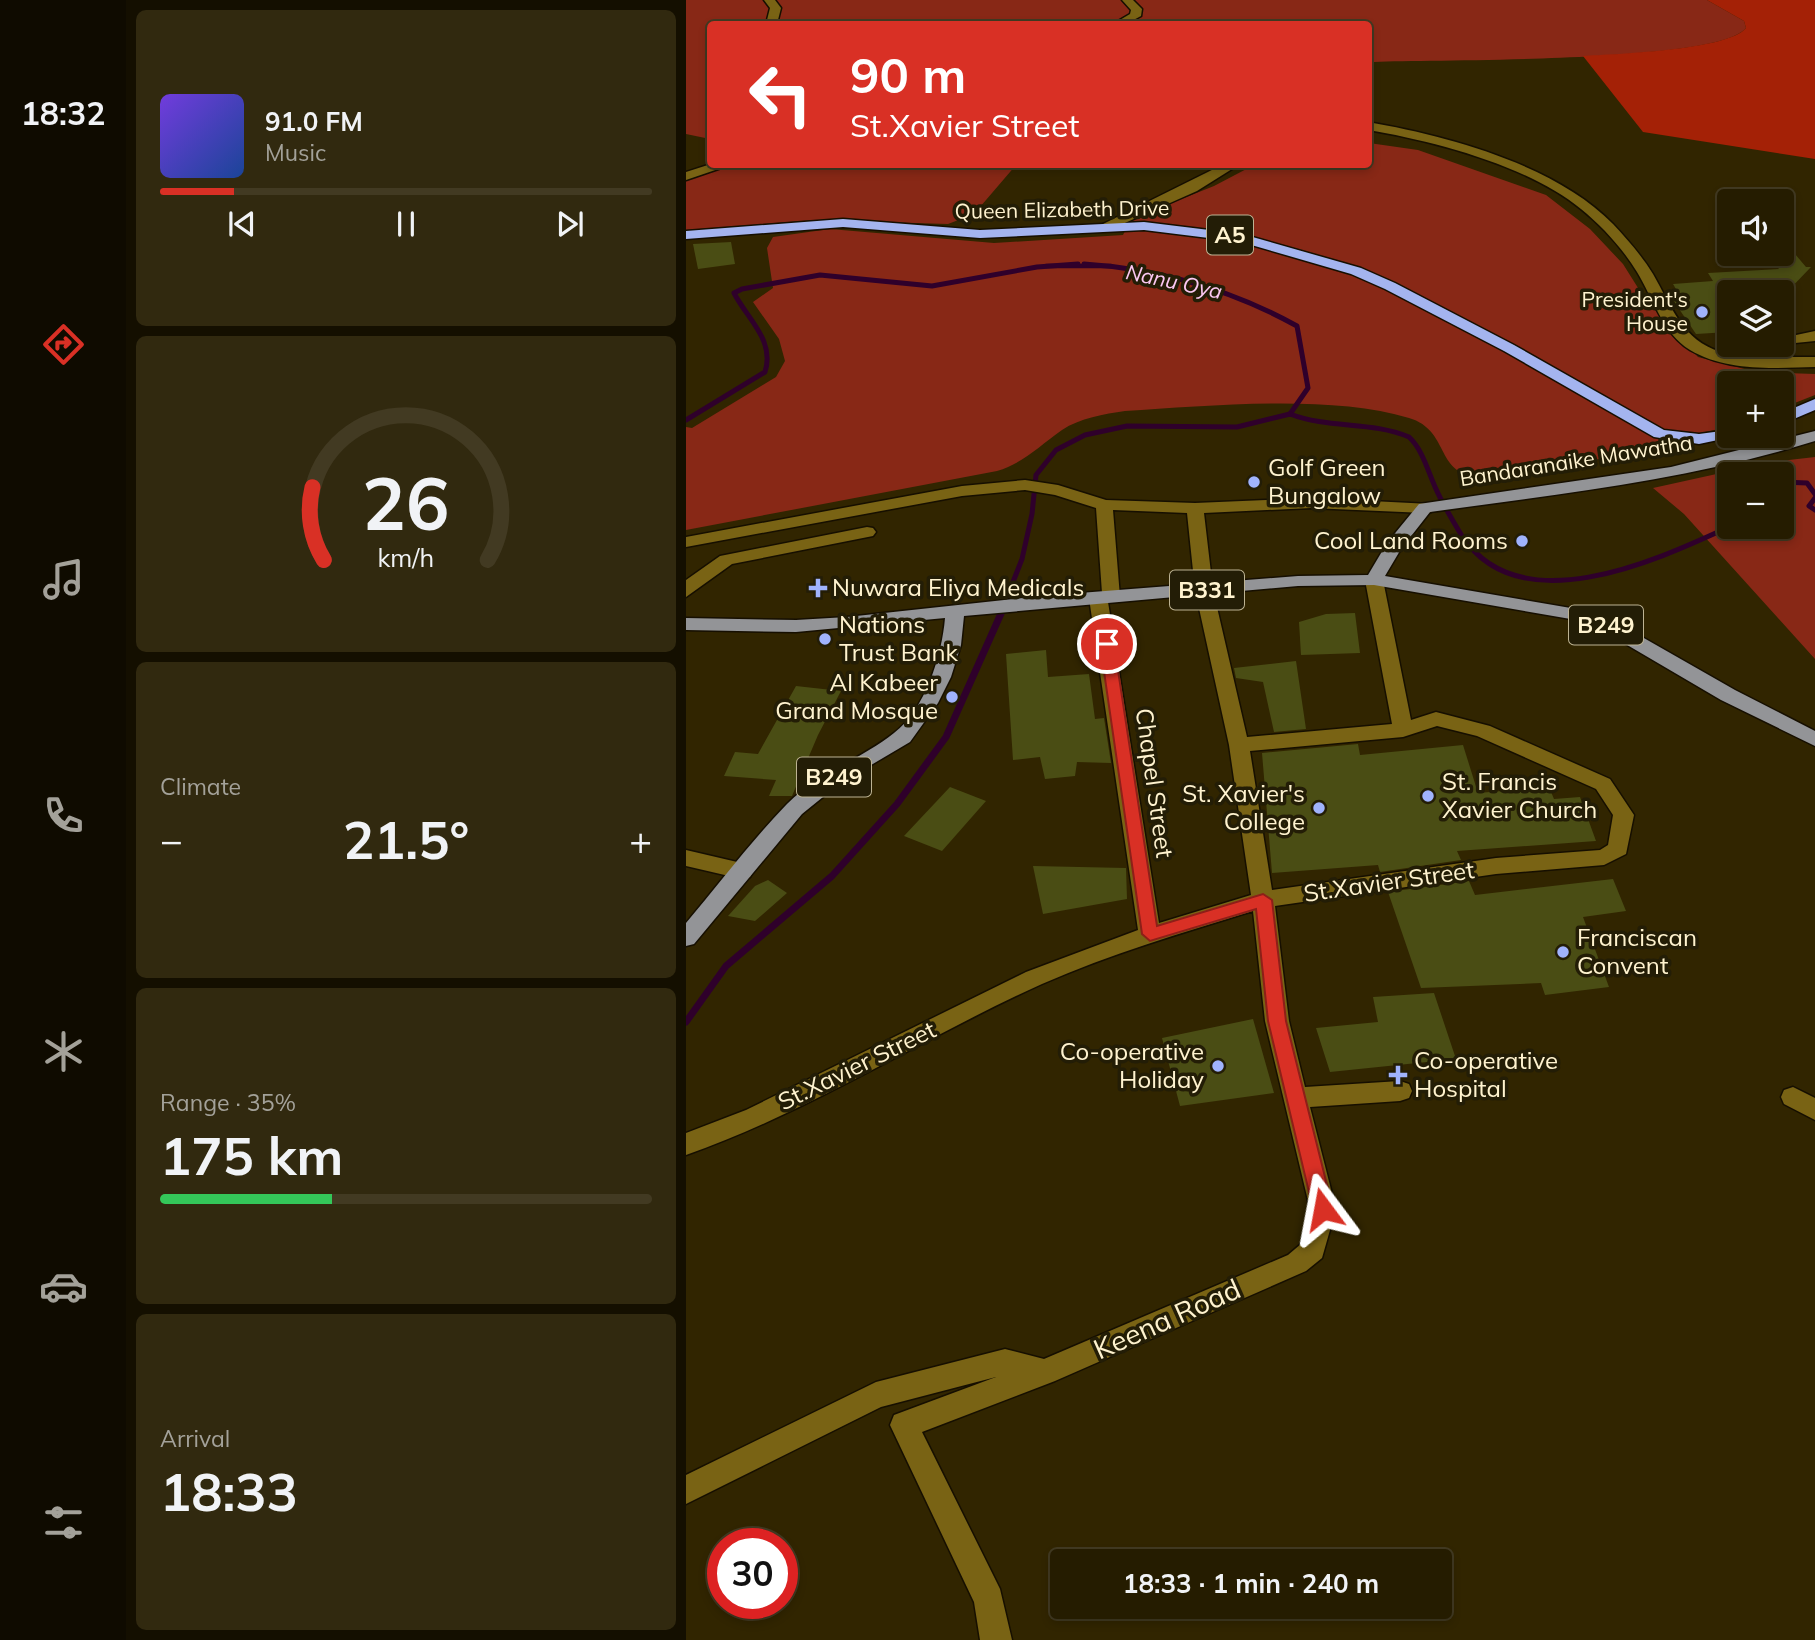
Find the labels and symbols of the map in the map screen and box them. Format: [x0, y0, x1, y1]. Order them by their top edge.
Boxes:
street label: Queen Elizabeth Drive [954, 194, 1169, 224]
road number: A5 [1207, 216, 1253, 254]
water label: Nanu Oya [1124, 258, 1225, 304]
place label: President's House [1581, 286, 1688, 336]
marker: President's House [1694, 304, 1710, 320]
street label: Bandaranaike Mawatha [1458, 429, 1694, 491]
place label: Golf Green Bungalow [1268, 452, 1386, 510]
marker: Golf Green Bungalow [1246, 474, 1262, 490]
place label: Cool Land Rooms [1314, 525, 1508, 555]
marker: Cool Land Rooms [1514, 533, 1530, 549]
road number: B331 [1170, 570, 1244, 610]
place label: Nuwara Eliya Medicals [832, 572, 1084, 602]
marker: Nuwara Eliya Medicals [810, 580, 826, 596]
road number: B249 [1569, 606, 1643, 645]
place label: Nations Trust Bank [839, 609, 958, 667]
pin [1077, 614, 1137, 674]
marker: Nations Trust Bank [817, 631, 833, 647]
place label: Al Kabeer Grand Mosque [775, 667, 938, 725]
marker: Al Kabeer Grand Mosque [944, 689, 960, 705]
street label: Chapel Street [1130, 706, 1180, 860]
road number: B249 [797, 758, 871, 796]
place label: St. Francis Xavier Church [1442, 766, 1597, 824]
place label: St. Xavier's College [1182, 778, 1305, 836]
marker: St. Francis Xavier Church [1420, 788, 1436, 804]
marker: St. Xavier's College [1311, 800, 1327, 816]
street label: St.Xavier Street [1302, 854, 1476, 908]
place label: Franciscan Convent [1577, 922, 1697, 980]
marker: Franciscan Convent [1555, 944, 1571, 960]
street label: St.Xavier Street [773, 1014, 940, 1116]
place label: Co-operative Holiday [1060, 1036, 1204, 1094]
place label: Co-operative Hospital [1414, 1045, 1558, 1103]
marker: Co-operative Holiday [1210, 1058, 1226, 1074]
marker: Co-operative Hospital [1388, 1065, 1408, 1085]
position arrow [1286, 1172, 1360, 1246]
street label: Keena Road [1088, 1271, 1246, 1366]
speed limit sign: 30 [707, 1528, 798, 1619]

